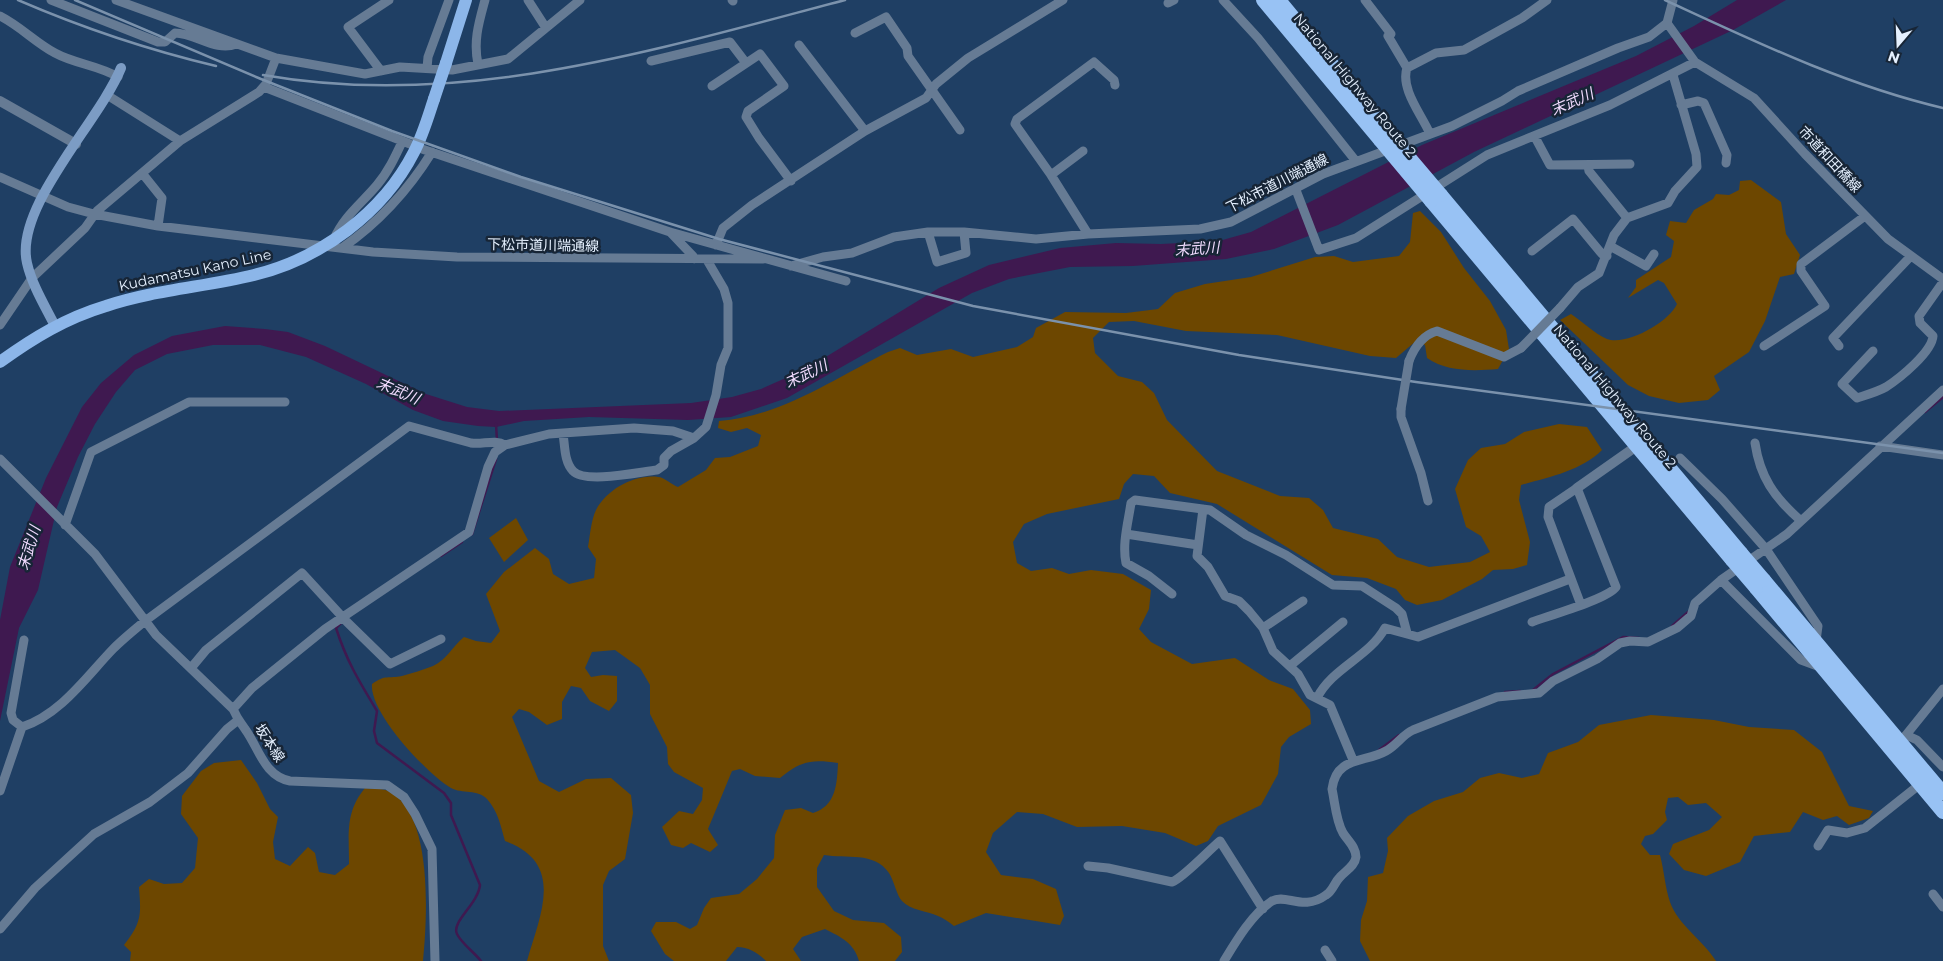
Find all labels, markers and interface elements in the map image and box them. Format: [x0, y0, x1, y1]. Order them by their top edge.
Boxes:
street label: National Highway Route 2 [1290, 9, 1420, 161]
north arrow [1873, 20, 1923, 70]
text: N [1885, 47, 1902, 68]
water label: 末武川 [1547, 83, 1598, 119]
street label: 市道和田橋線 [1795, 122, 1865, 196]
street label: 下松市道川端通線 [1223, 150, 1331, 216]
street label: 下松市道川端通線 [487, 235, 599, 255]
water label: 末武川 [1174, 237, 1222, 260]
street label: Kudamatsu Kano Line [117, 245, 273, 295]
street label: National Highway Route 2 [1550, 320, 1680, 472]
water label: 末武川 [781, 355, 832, 392]
water label: 末武川 [374, 373, 424, 409]
water label: 末武川 [13, 522, 45, 572]
street label: 坂本線 [251, 720, 289, 766]

